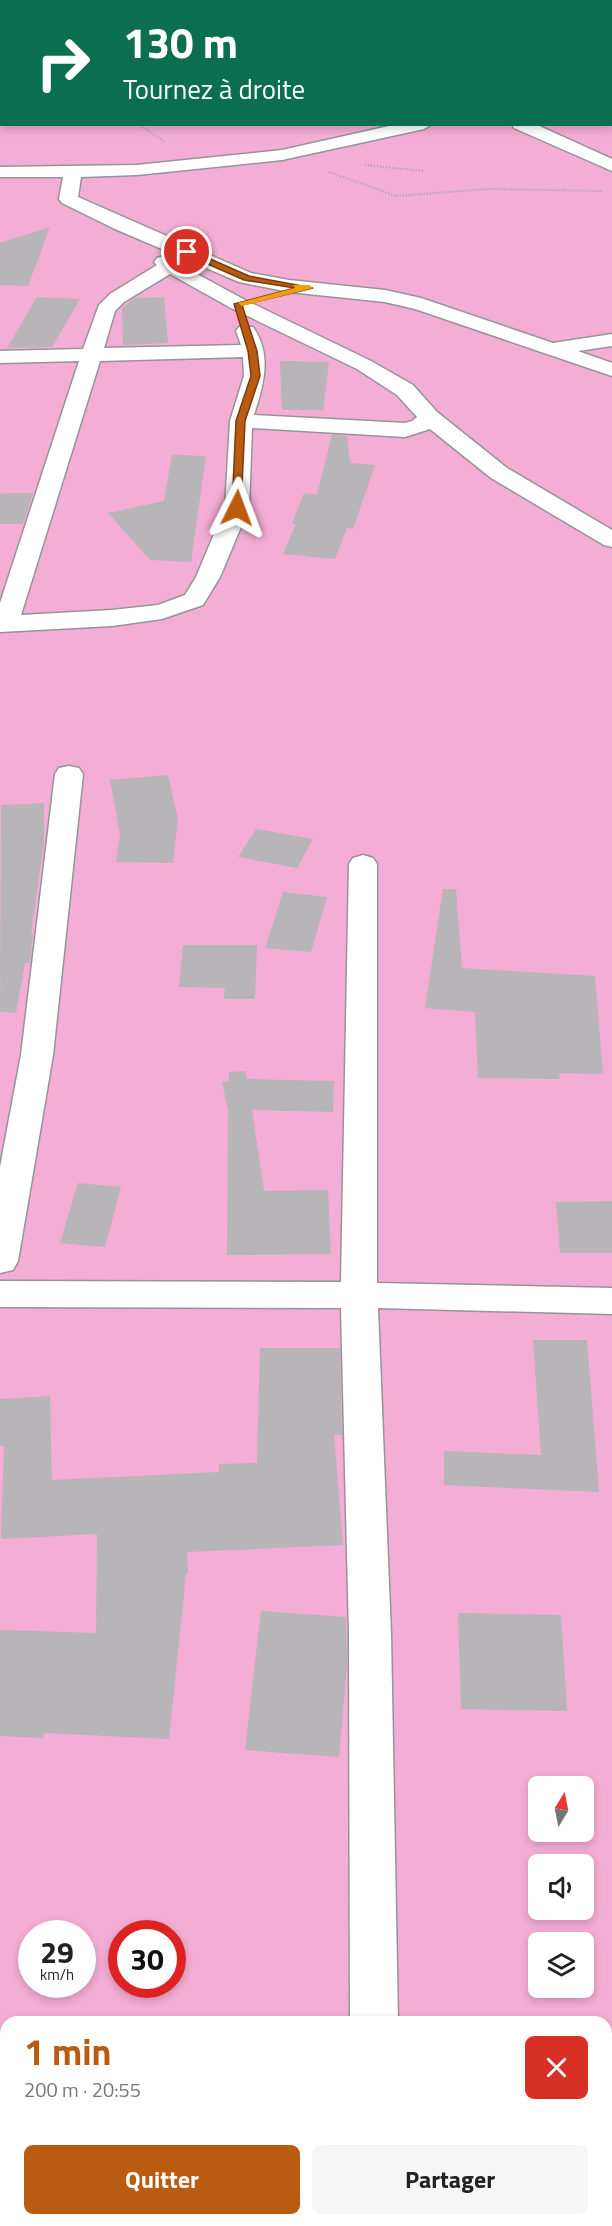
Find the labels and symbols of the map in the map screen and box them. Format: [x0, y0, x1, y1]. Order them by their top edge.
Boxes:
pin [161, 226, 212, 277]
position arrow [205, 476, 269, 540]
north arrow [528, 1776, 594, 1842]
speed limit sign: 30 [108, 1920, 186, 1998]

